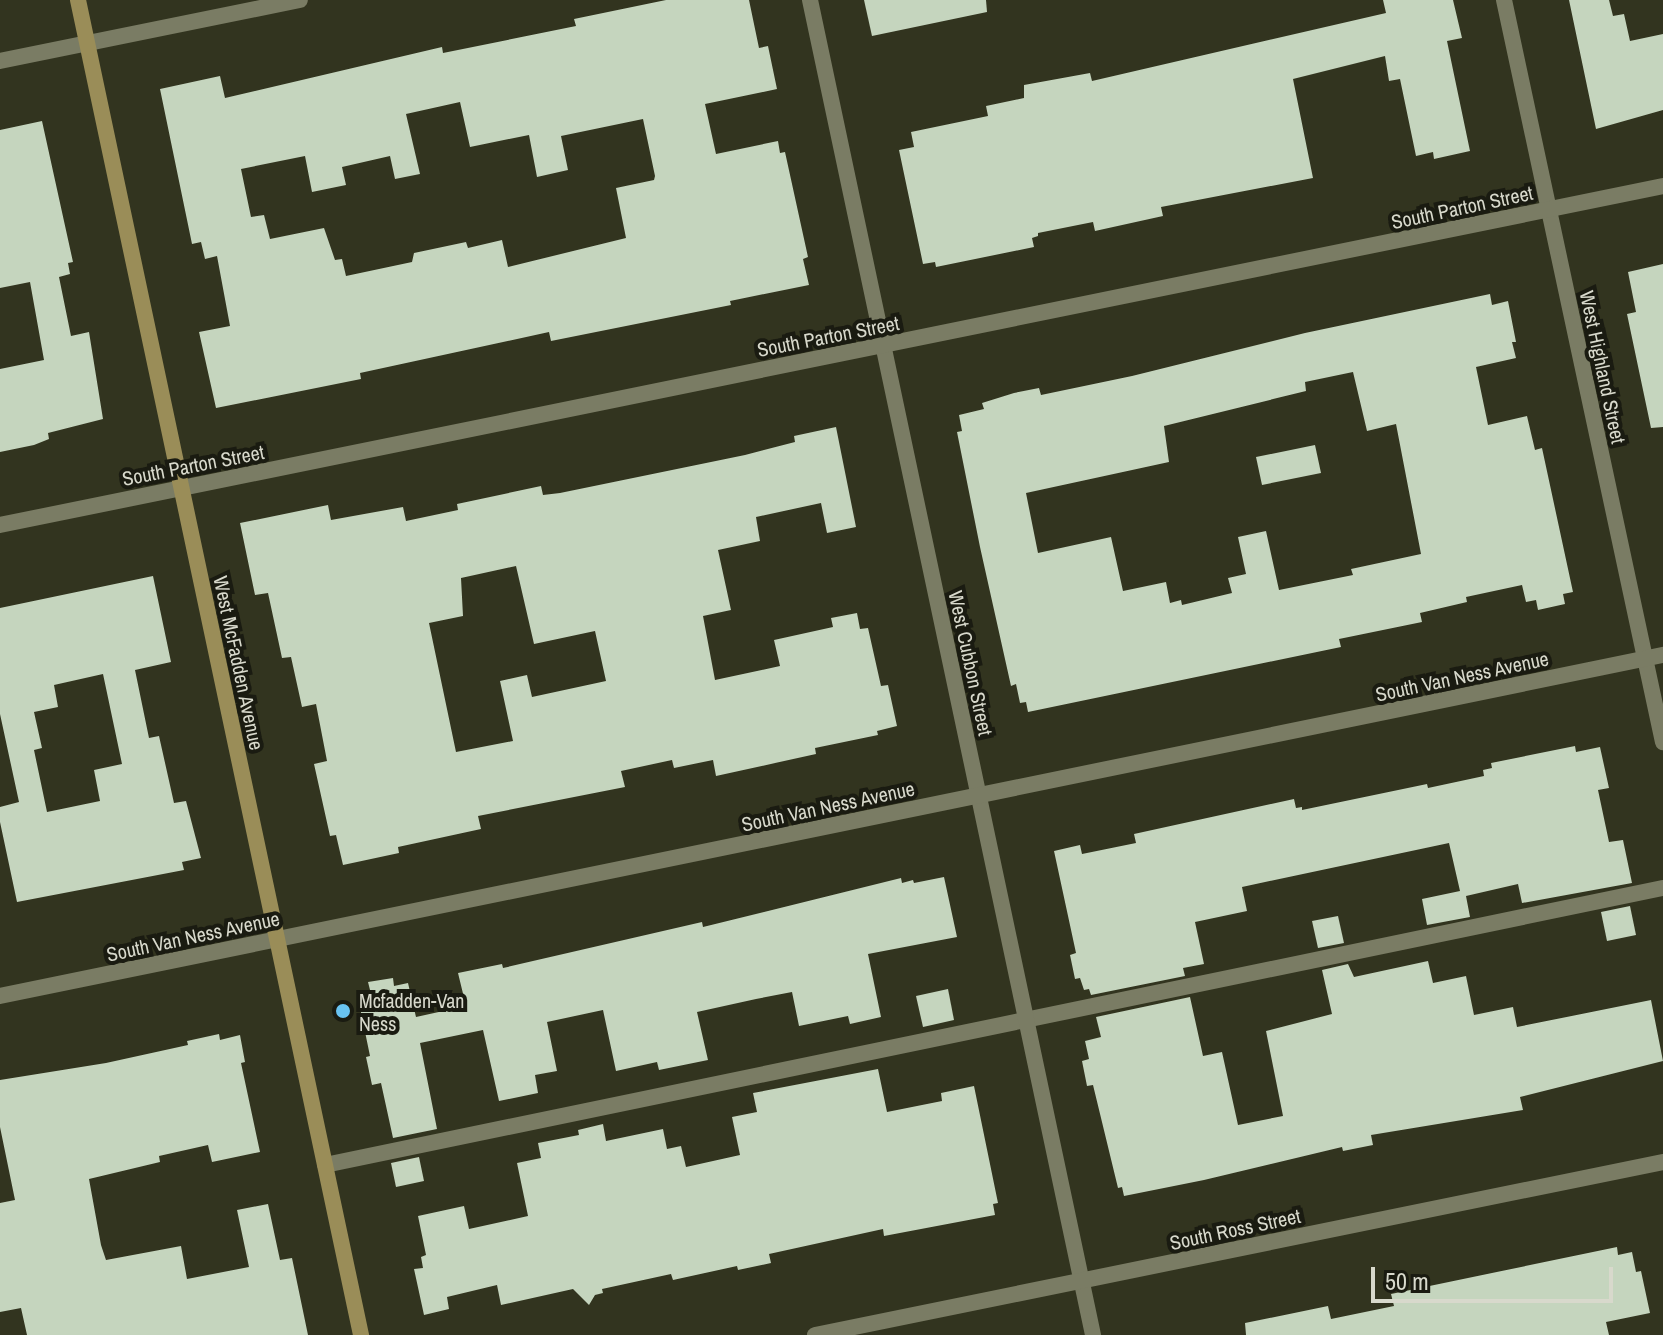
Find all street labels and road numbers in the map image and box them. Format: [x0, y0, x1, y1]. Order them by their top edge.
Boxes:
street label: South Parton Street [1389, 180, 1535, 234]
street label: West Highland Street [1575, 288, 1631, 446]
street label: South Parton Street [755, 310, 901, 362]
street label: South Parton Street [120, 439, 266, 491]
street label: West McFadden Avenue [209, 573, 269, 753]
street label: West Cubbon Street [944, 588, 998, 738]
street label: South Van Ness Avenue [1373, 646, 1551, 706]
street label: South Van Ness Avenue [739, 776, 917, 836]
street label: South Van Ness Avenue [104, 906, 282, 966]
street label: South Ross Street [1167, 1203, 1303, 1255]

